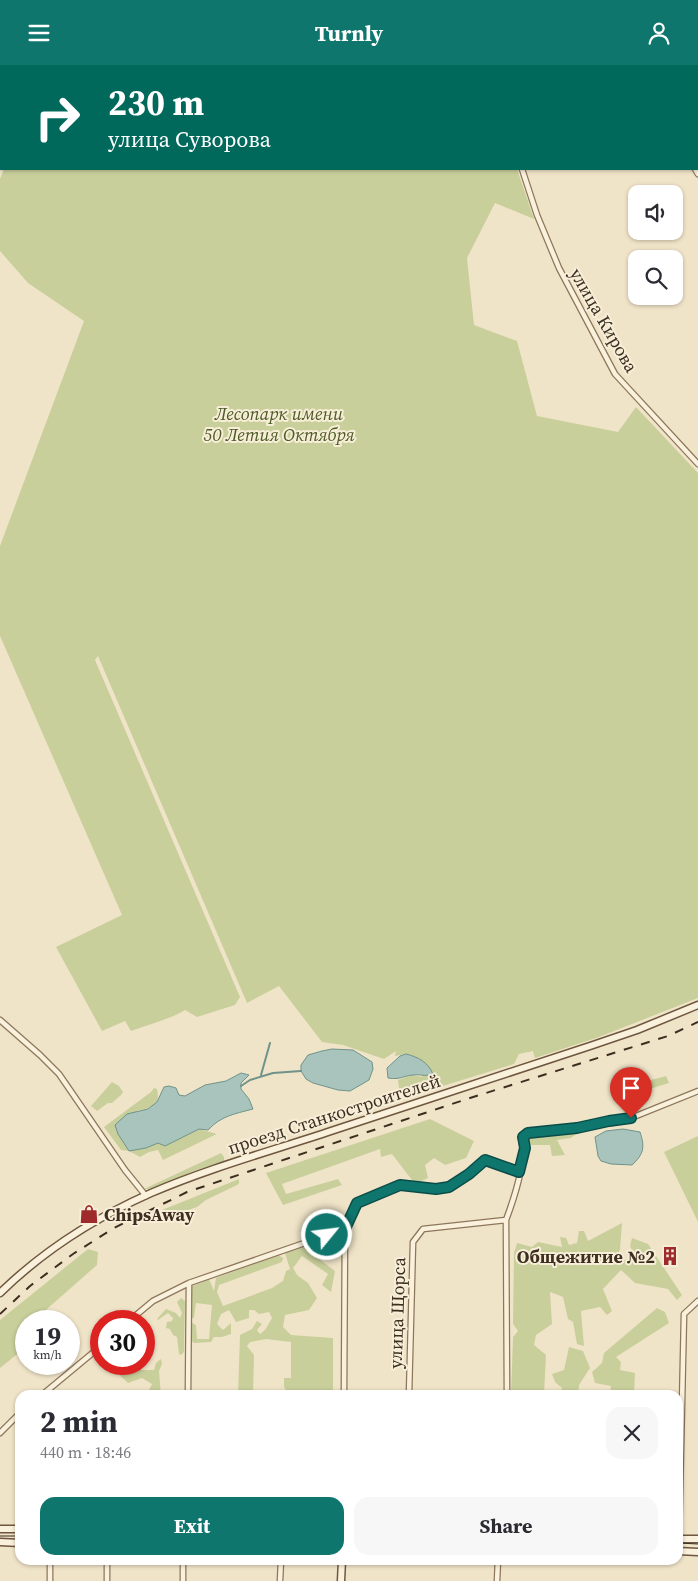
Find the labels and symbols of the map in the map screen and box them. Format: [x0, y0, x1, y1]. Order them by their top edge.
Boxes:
street label: улица Кирова [564, 263, 644, 378]
park label: Лесопарк имени 50 Летия Октября [203, 401, 355, 447]
pin [610, 1067, 652, 1118]
street label: проезд Станкостроителей [224, 1068, 444, 1160]
place label: ChipsAway [104, 1202, 195, 1227]
shop icon: ChipsAway [78, 1203, 100, 1225]
position arrow [300, 1208, 352, 1260]
place label: Общежитие №2 [517, 1244, 655, 1269]
building icon: Общежитие №2 [659, 1245, 681, 1267]
street label: улица Щорса [383, 1256, 411, 1369]
speed limit sign: 30 [90, 1310, 155, 1375]

